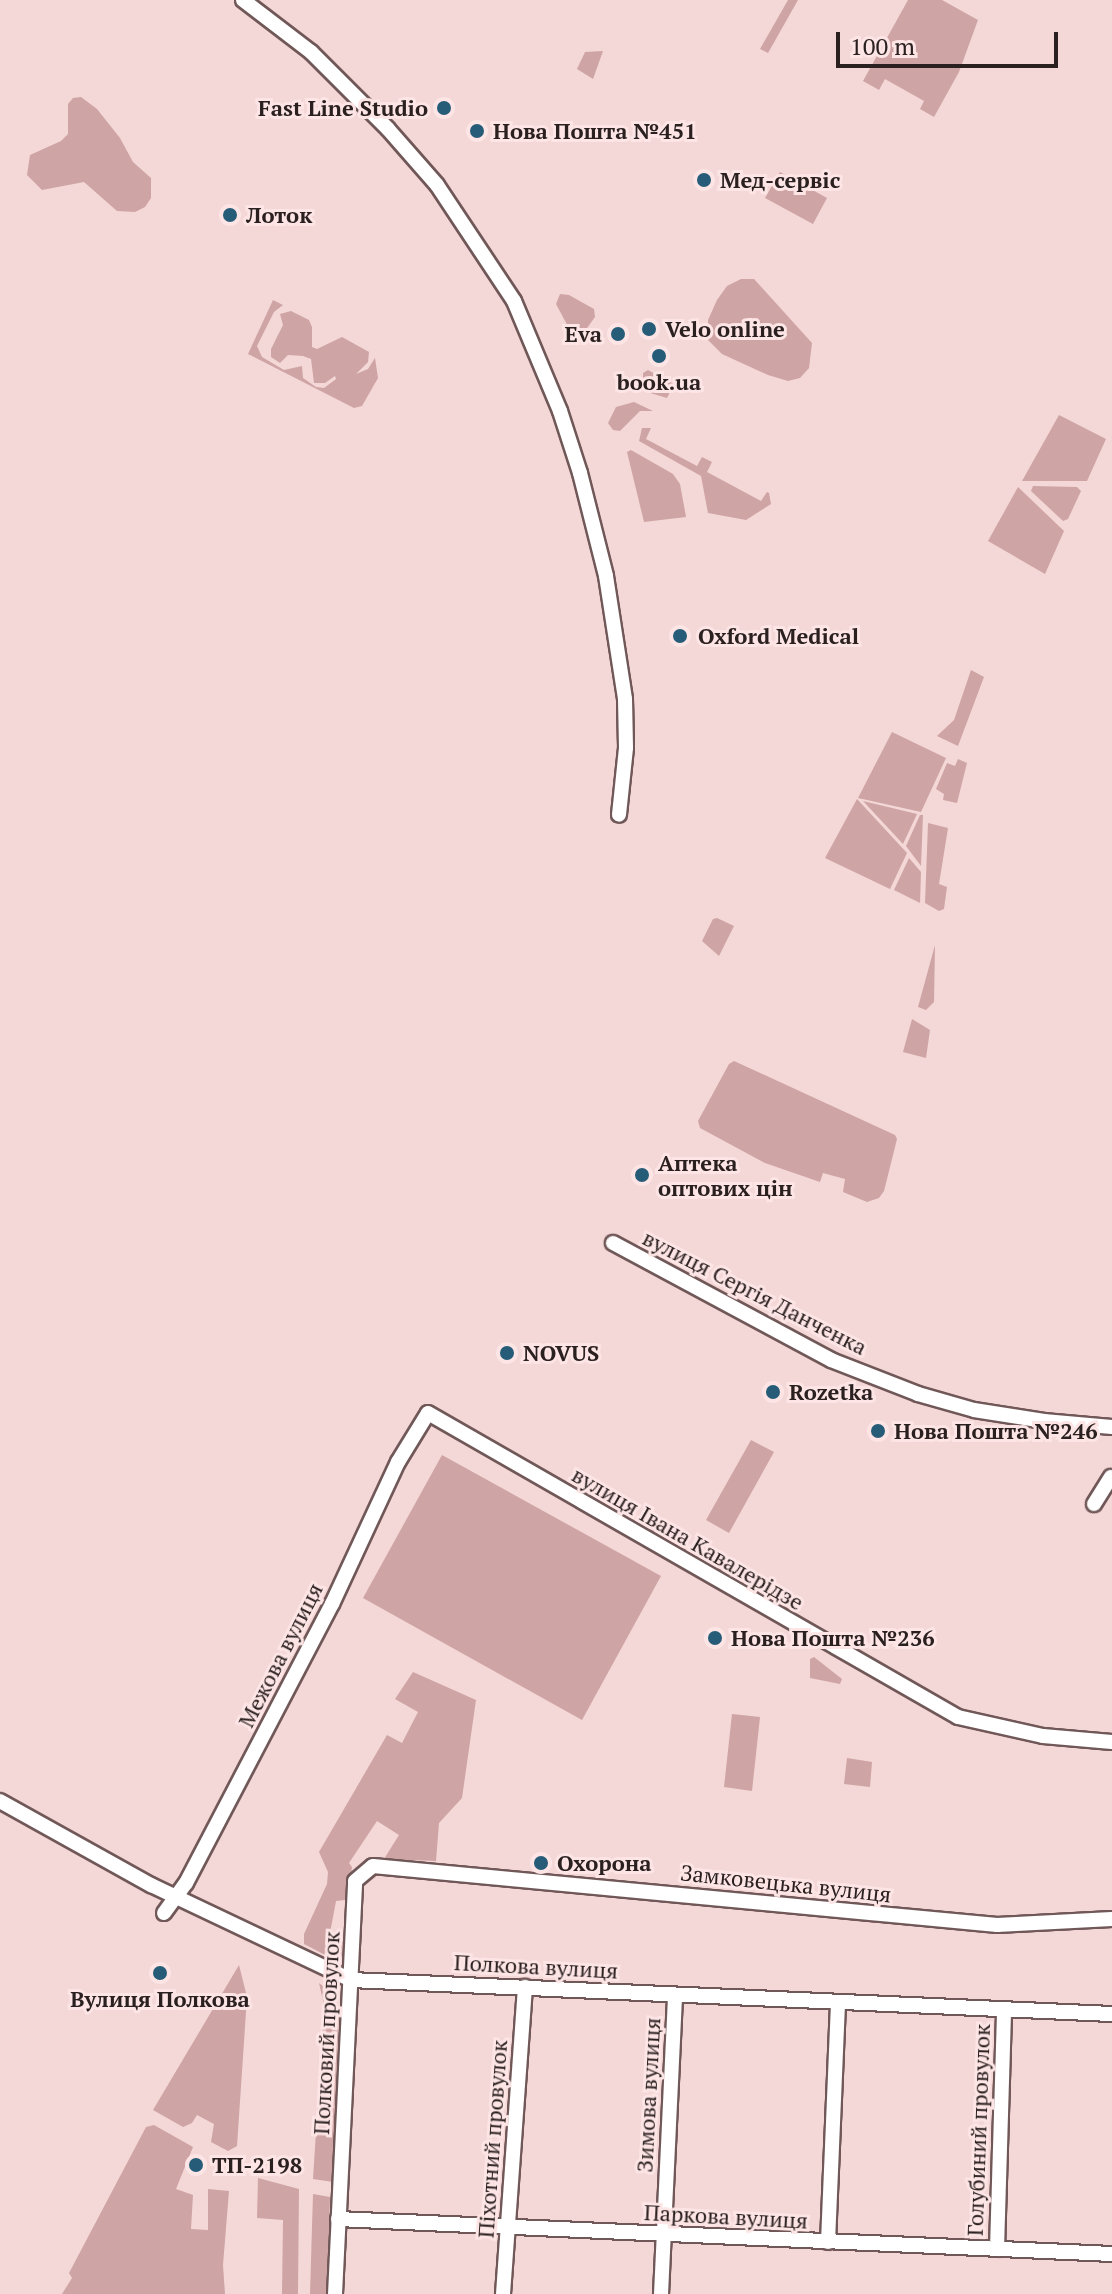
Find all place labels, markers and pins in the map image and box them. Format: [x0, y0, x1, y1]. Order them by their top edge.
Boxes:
place label: Fast Line Studio [258, 95, 428, 121]
marker: Fast Line Studio [435, 99, 453, 117]
place label: Нова Пошта №451 [493, 118, 697, 144]
marker: Нова Пошта №451 [468, 122, 486, 140]
place label: Мед-сервіс [720, 167, 840, 193]
marker: Мед-сервіс [695, 171, 713, 189]
place label: Лоток [246, 202, 312, 228]
marker: Лоток [221, 206, 239, 224]
place label: Velo online [665, 316, 785, 342]
marker: Velo online [640, 320, 658, 338]
place label: Eva [565, 321, 602, 347]
marker: Eva [609, 325, 627, 343]
marker: book.ua [650, 347, 668, 365]
place label: book.ua [617, 369, 701, 395]
place label: Oxford Medical [698, 623, 859, 649]
marker: Oxford Medical [669, 625, 691, 647]
place label: Аптека оптових цін [658, 1149, 793, 1200]
marker: Аптека оптових цін [633, 1166, 651, 1184]
place label: NOVUS [523, 1340, 599, 1366]
marker: NOVUS [498, 1344, 516, 1362]
place label: Rozetka [789, 1379, 873, 1405]
marker: Rozetka [764, 1383, 782, 1401]
place label: Нова Пошта №246 [894, 1418, 1098, 1444]
marker: Нова Пошта №246 [869, 1422, 887, 1440]
place label: Нова Пошта №236 [731, 1625, 935, 1651]
marker: Нова Пошта №236 [706, 1629, 724, 1647]
place label: Охорона [557, 1850, 652, 1876]
marker: Охорона [532, 1854, 550, 1872]
marker: Вулиця Полкова [151, 1964, 169, 1982]
place label: Вулиця Полкова [70, 1986, 250, 2012]
place label: ТП-2198 [212, 2152, 302, 2178]
marker: ТП-2198 [187, 2156, 205, 2174]

